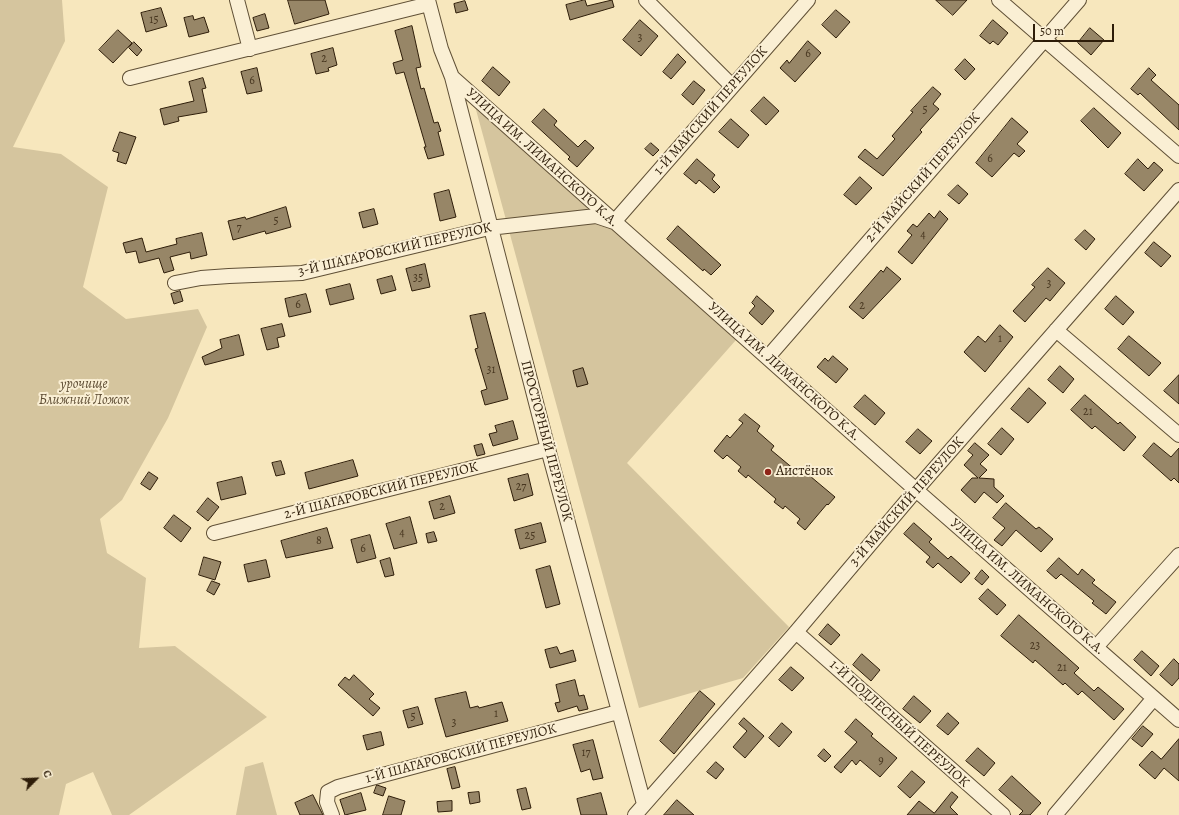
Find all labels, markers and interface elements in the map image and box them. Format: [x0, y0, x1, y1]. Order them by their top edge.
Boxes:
house number: 15 [149, 13, 159, 27]
scale bar [1035, 16, 1116, 42]
text: 50 m [1040, 23, 1064, 39]
house number: 3 [638, 31, 642, 45]
street label: 1-Й МАЙСКИЙ ПЕРЕУЛОК [651, 43, 771, 179]
house number: 6 [805, 47, 811, 61]
house number: 2 [321, 52, 327, 66]
house number: 6 [249, 74, 255, 88]
street label: УЛИЦА ИМ. ЛИМАНСКОГО К.А. [462, 85, 622, 231]
house number: 5 [922, 103, 928, 117]
street label: 2-Й МАЙСКИЙ ПЕРЕУЛОК [862, 110, 984, 246]
house number: 6 [987, 152, 993, 166]
house number: 5 [273, 214, 279, 228]
street label: 3-Й ШАГАРОВСКИЙ ПЕРЕУЛОК [297, 220, 493, 280]
house number: 7 [236, 221, 242, 235]
house number: 4 [920, 228, 926, 242]
house number: 35 [413, 271, 423, 285]
house number: 3 [1047, 277, 1051, 291]
house number: 6 [295, 298, 301, 312]
street label: УЛИЦА ИМ. ЛИМАНСКОГО К.А. [704, 299, 864, 445]
house number: 2 [859, 299, 865, 313]
house number: 1 [998, 332, 1002, 346]
street label: ПРОСТОРНЫЙ ПЕРЕУЛОК [516, 359, 576, 523]
house number: 31 [486, 363, 496, 377]
park label: урочище Ближний Ложок [39, 377, 129, 410]
house number: 21 [1083, 405, 1093, 419]
street label: 3-Й МАЙСКИЙ ПЕРЕУЛОК [846, 434, 968, 570]
street label: 2-Й ШАГАРОВСКИЙ ПЕРЕУЛОК [282, 459, 480, 523]
place label: Аистёнок [776, 464, 833, 480]
marker: Аистёнок [763, 467, 773, 477]
house number: 27 [516, 480, 526, 494]
house number: 2 [439, 500, 445, 514]
street label: УЛИЦА ИМ. ЛИМАНСКОГО К.А. [946, 515, 1108, 659]
house number: 4 [399, 526, 405, 540]
house number: 25 [525, 529, 535, 543]
house number: 8 [316, 534, 322, 548]
house number: 6 [360, 542, 366, 556]
house number: 23 [1030, 639, 1040, 653]
street label: 1-Й ПОДЛЕСНЫЙ ПЕРЕУЛОК [826, 657, 972, 791]
house number: 21 [1057, 661, 1067, 675]
house number: 1 [494, 707, 498, 721]
house number: 5 [410, 710, 416, 724]
house number: 3 [452, 716, 456, 730]
street label: 1-Й ШАГАРОВСКИЙ ПЕРЕУЛОК [364, 720, 558, 788]
house number: 17 [581, 746, 591, 760]
house number: 9 [878, 754, 884, 768]
north arrow [16, 759, 56, 799]
text: С [39, 768, 56, 780]

